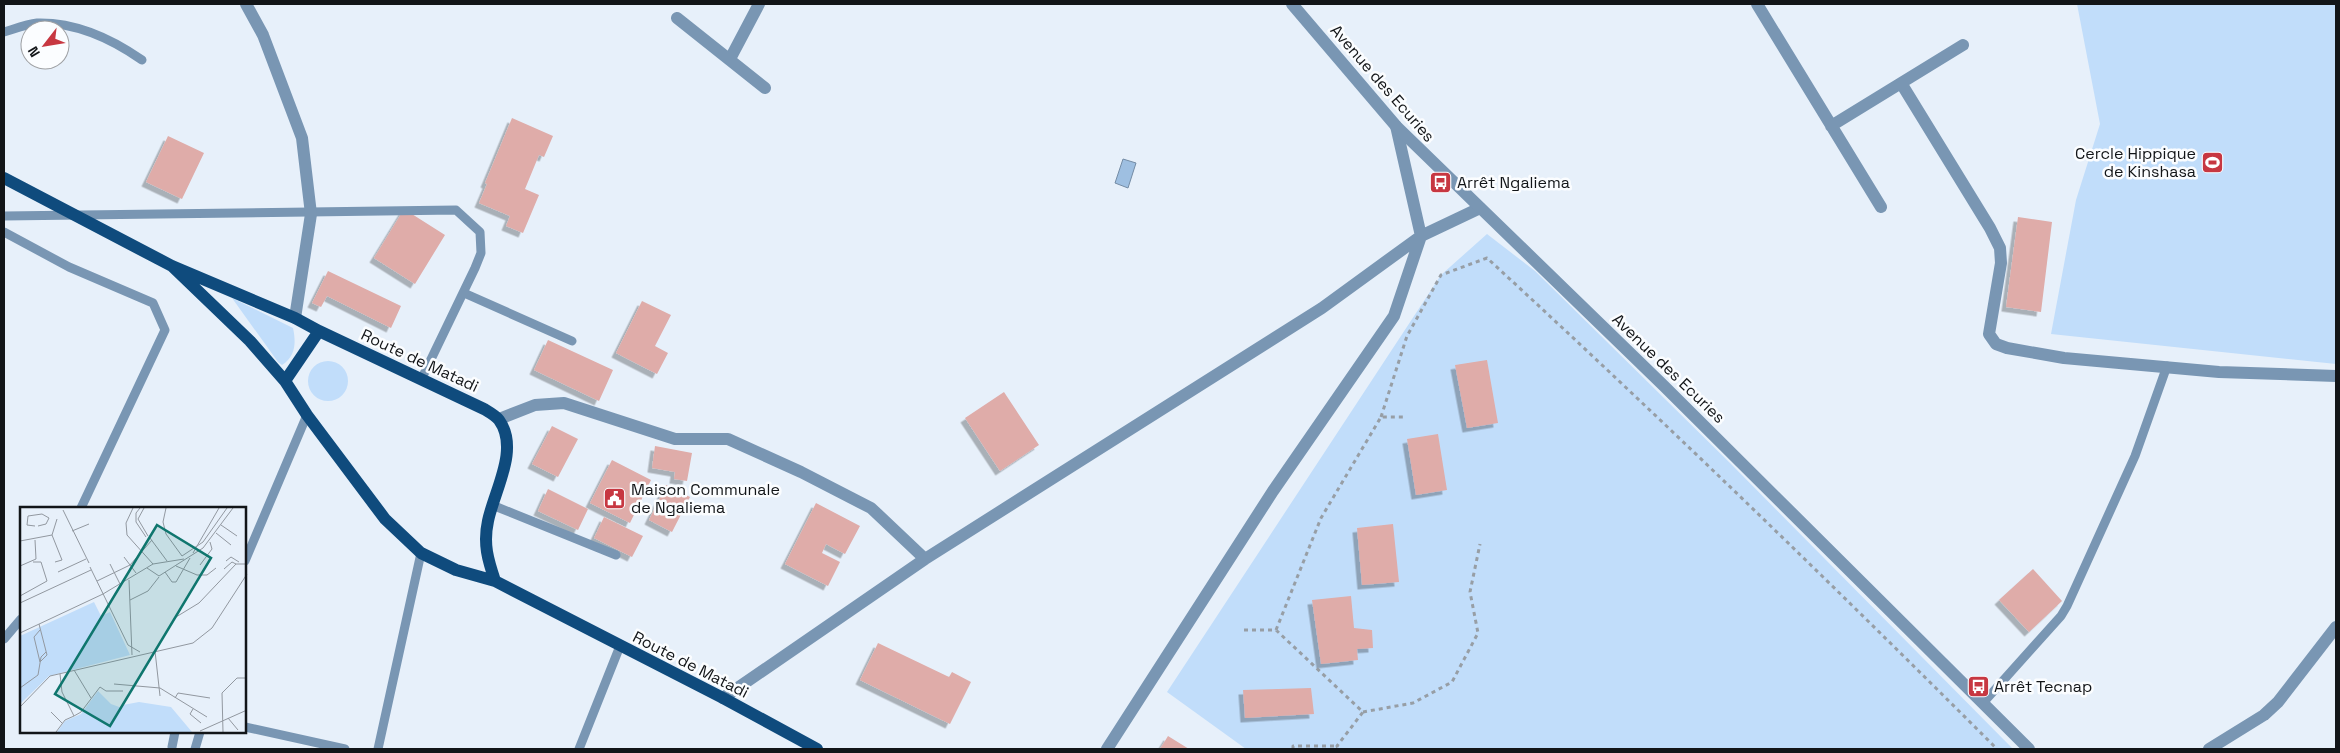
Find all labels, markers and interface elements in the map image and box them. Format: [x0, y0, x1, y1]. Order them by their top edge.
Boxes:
north arrow [20, 20, 70, 70]
street label: Avenue des Ecuries [1326, 20, 1439, 147]
text: N [24, 43, 44, 60]
place label: Cercle Hippique de Kinshasa [2075, 143, 2196, 182]
sports icon: Cercle Hippique de Kinshasa [2200, 150, 2224, 174]
bus stop icon: Arrêt Ngaliema [1429, 170, 1453, 194]
place label: Arrêt Ngaliema [1457, 172, 1570, 193]
street label: Avenue des Ecuries [1608, 309, 1730, 428]
street label: Route de Matadi [358, 324, 482, 397]
place label: Maison Communale de Ngaliema [631, 479, 780, 518]
public building icon: Maison Communale de Ngaliema [603, 486, 627, 510]
inset map [20, 507, 246, 733]
street label: Route de Matadi [629, 626, 752, 703]
bus stop icon: Arrêt Tecnap [1966, 674, 1990, 698]
place label: Arrêt Tecnap [1994, 676, 2092, 697]

